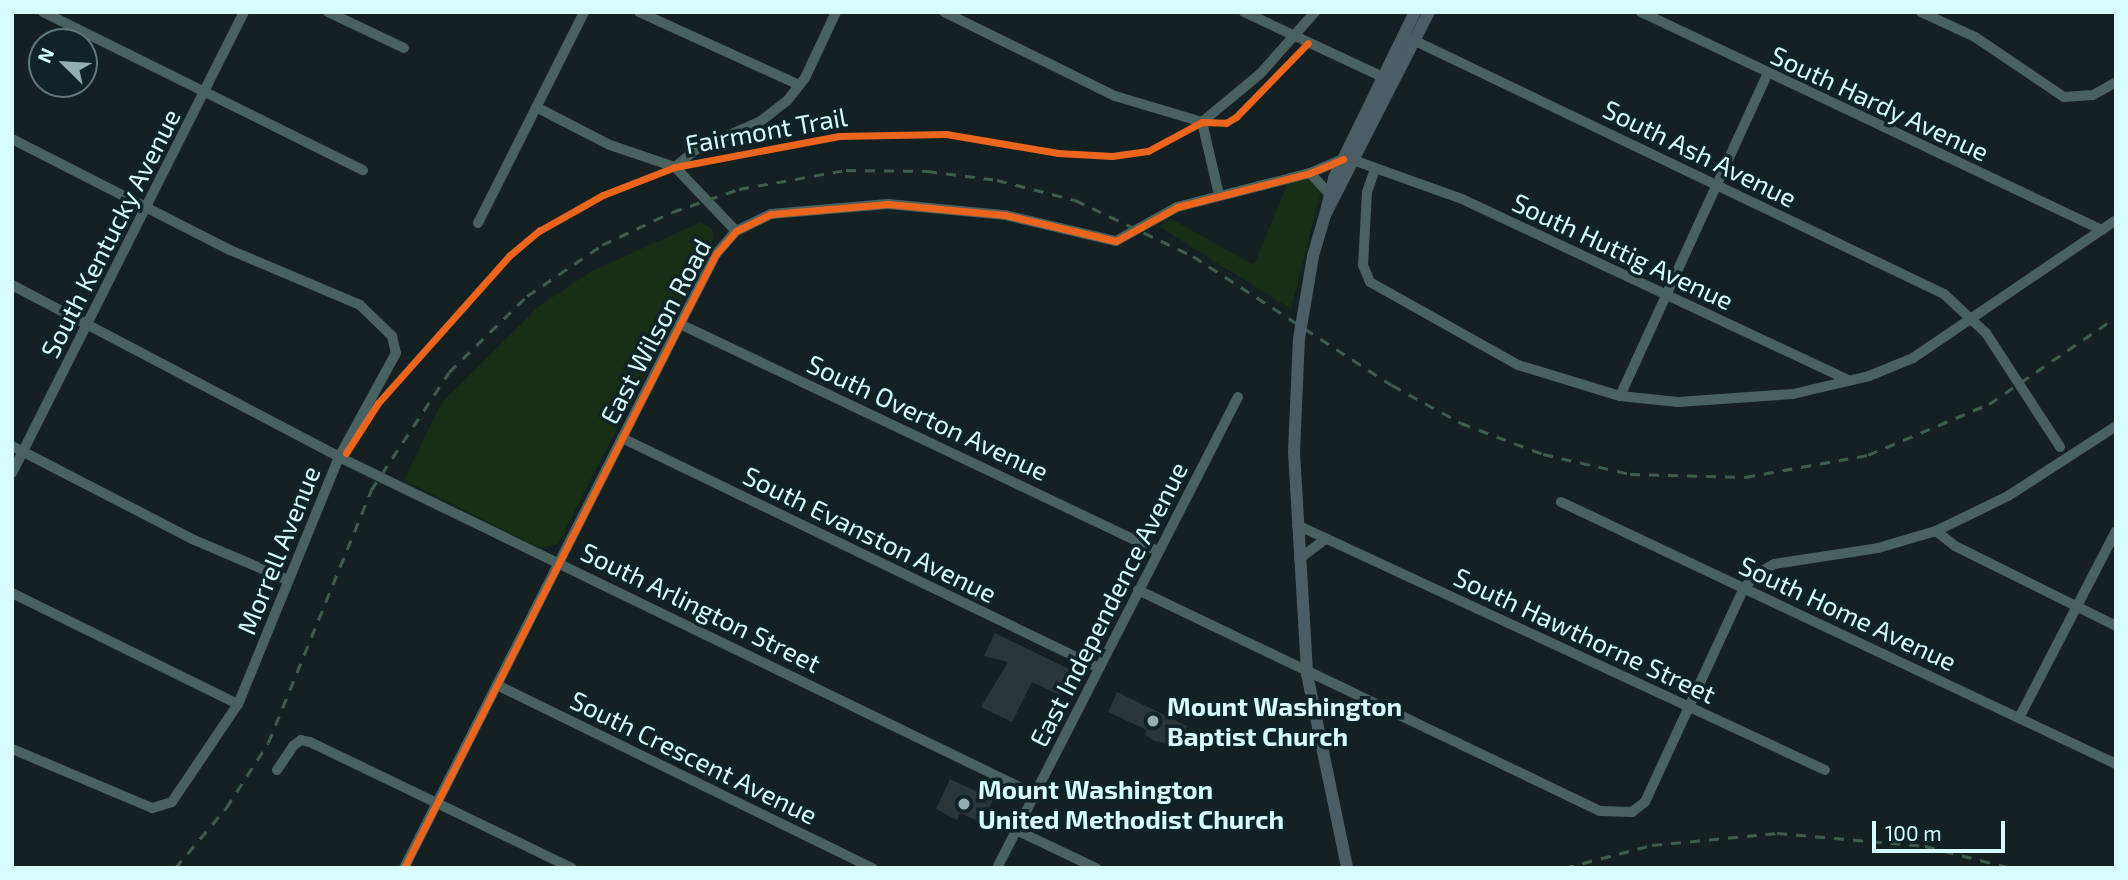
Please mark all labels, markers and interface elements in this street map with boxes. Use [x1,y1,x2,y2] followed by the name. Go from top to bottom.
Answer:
[28,28,98,98] north arrow
[1765,38,1995,168] street label: South Hardy Avenue
[32,44,58,66] text: N
[1598,92,1802,214] street label: South Ash Avenue
[682,100,850,160] street label: Fairmont Trail
[33,103,187,363] street label: South Kentucky Avenue
[1507,186,1739,316] street label: South Huttig Avenue
[593,233,717,429] street label: East Wilson Road
[802,347,1054,487] street label: South Overton Avenue
[1022,456,1194,752] street label: East Independence Avenue
[738,459,1002,609] street label: South Evanston Avenue
[230,461,326,639] street label: Morrell Avenue
[576,535,826,679] street label: South Arlington Street
[1734,549,1962,677] street label: South Home Avenue
[1449,561,1721,709] street label: South Hawthorne Street
[565,683,823,831] street label: South Crescent Avenue
[1167,690,1402,752] place label: Mount Washington Baptist Church
[1145,713,1161,729] marker: Mount Washington Baptist Church
[978,773,1284,834] place label: Mount Washington United Methodist Church
[956,796,972,812] marker: Mount Washington United Methodist Church
[1876,806,2009,850] scale bar
[1885,820,1942,845] text: 100 m

